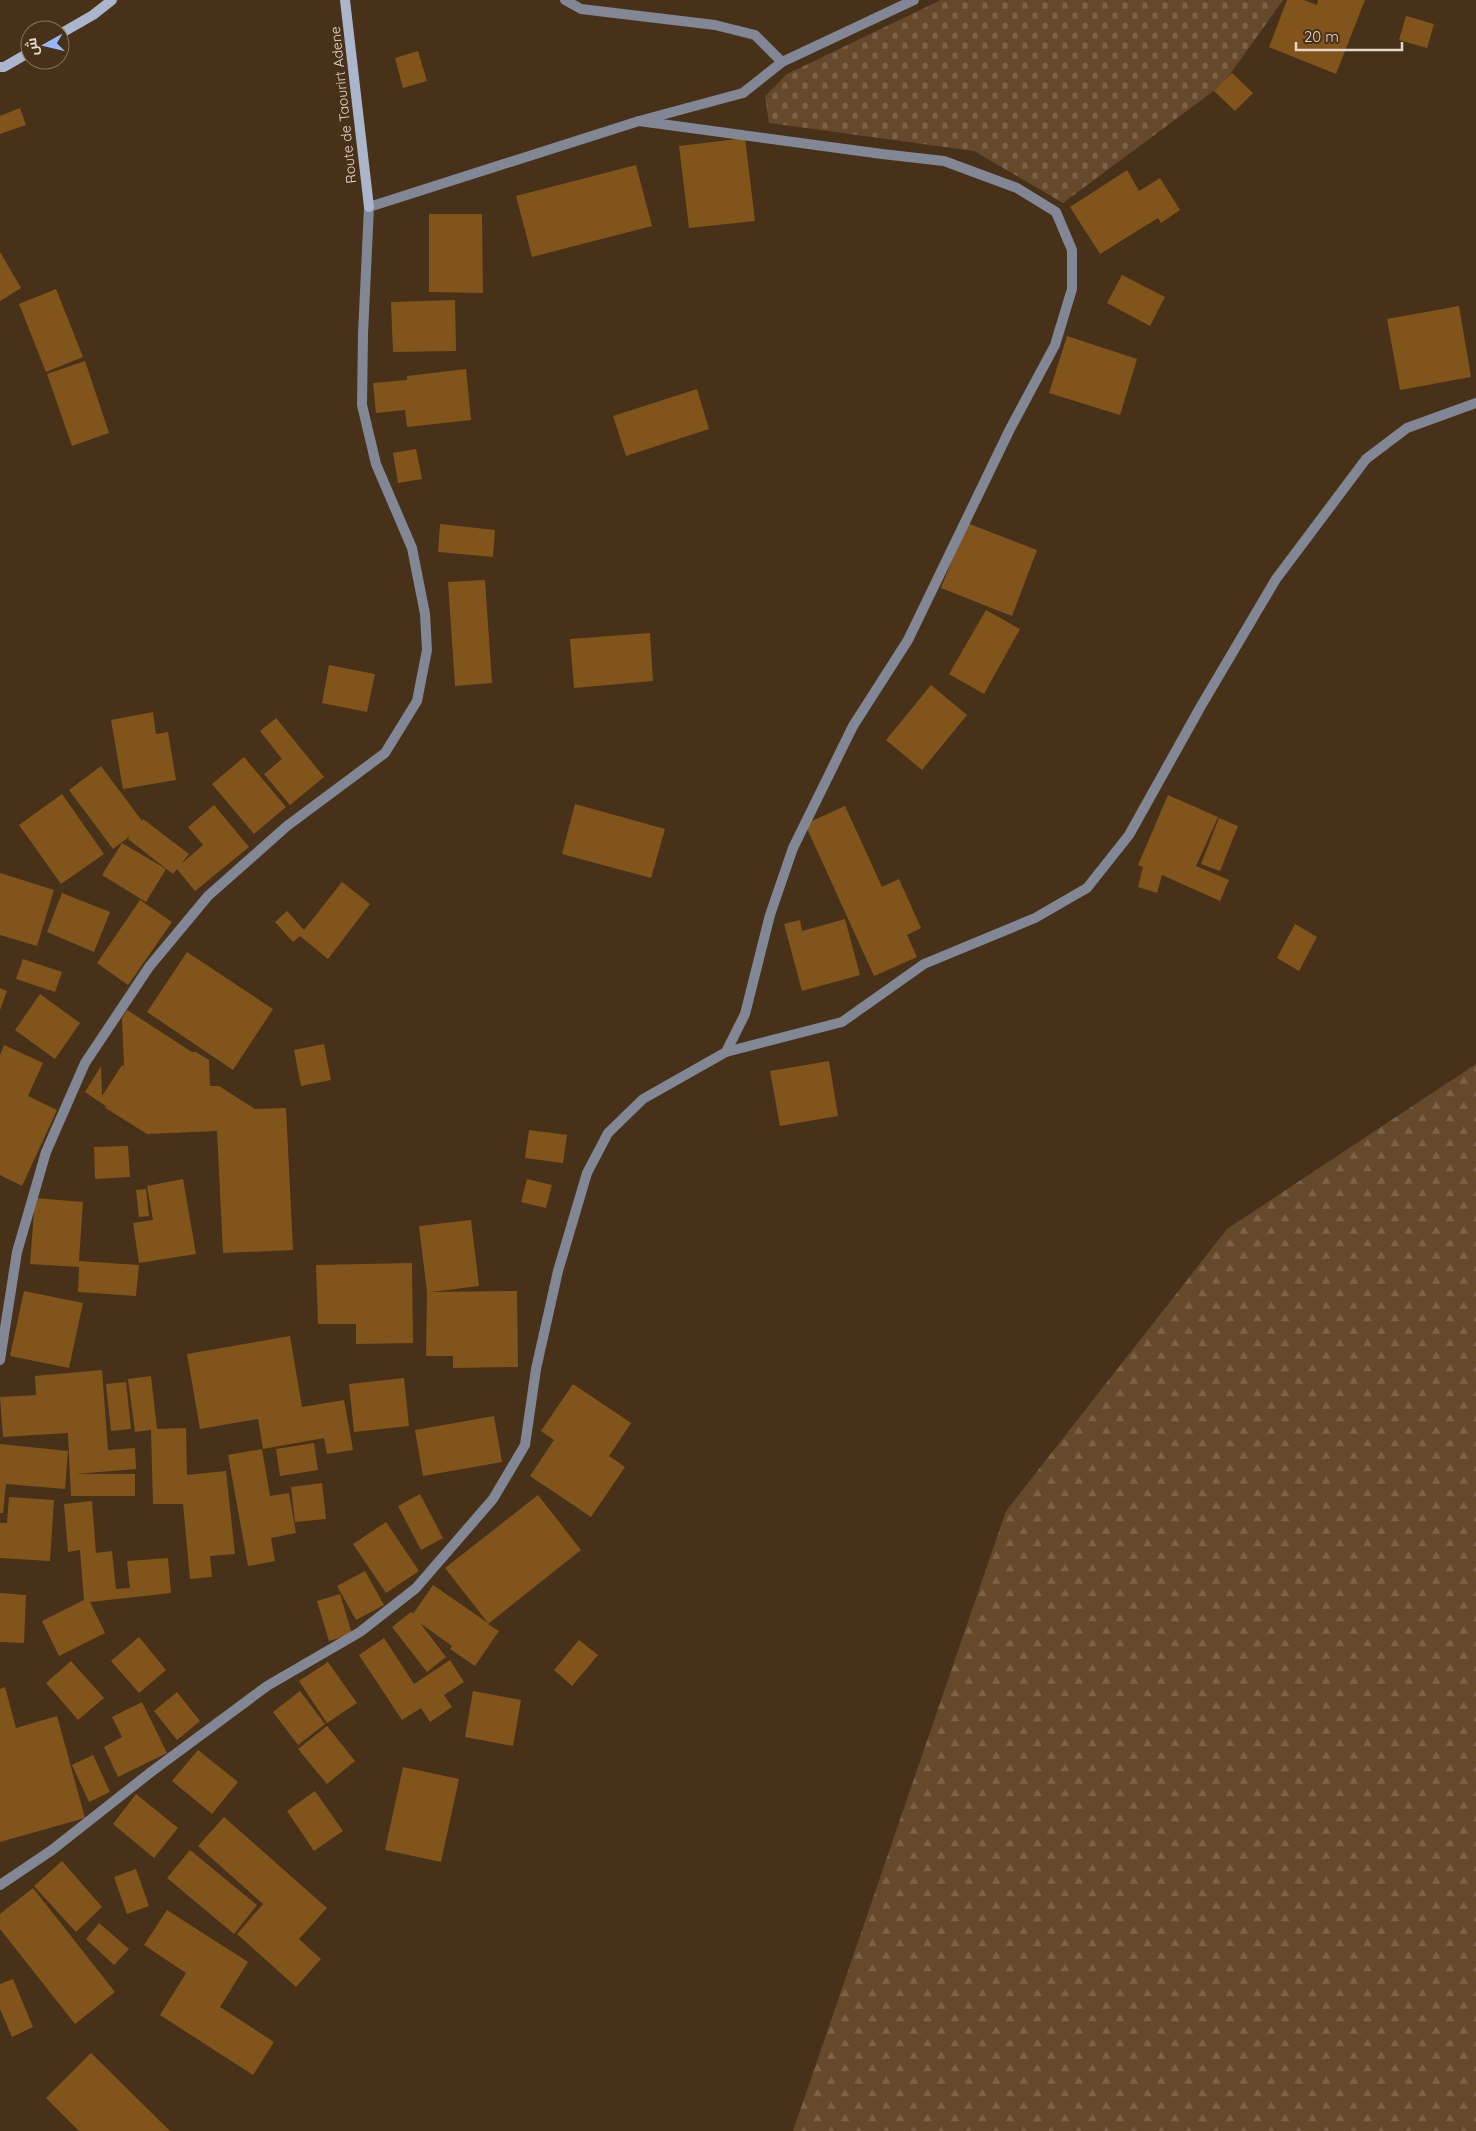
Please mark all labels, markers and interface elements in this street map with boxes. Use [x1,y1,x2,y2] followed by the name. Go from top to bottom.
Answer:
[20,20,70,70] north arrow
[1296,20,1402,52] scale bar
[326,25,360,185] street label: Route de Taourirt Adene
[1304,27,1339,46] text: 20 m
[22,37,42,57] text: ش

